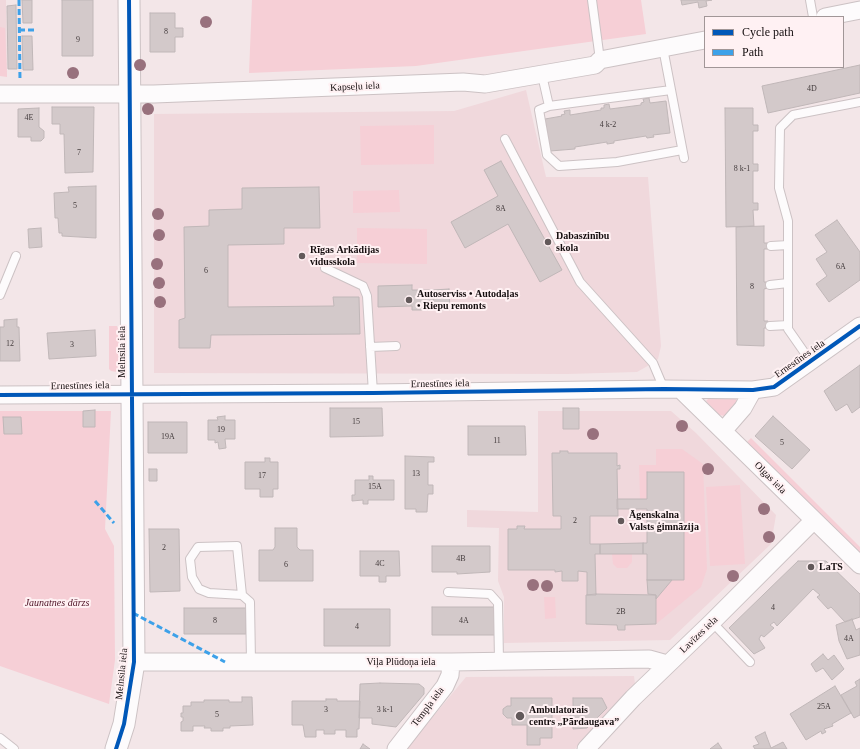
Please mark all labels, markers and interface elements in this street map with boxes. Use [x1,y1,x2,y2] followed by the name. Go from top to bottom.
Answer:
[704,16,844,68] legend
[742,25,794,39] text: Cycle path
[164,27,168,37] house number: 8
[76,35,80,45] house number: 9
[742,45,763,59] text: Path
[330,80,380,94] street label: Kapseļu iela
[807,84,817,94] house number: 4D
[25,113,33,123] house number: 4E
[600,120,616,130] house number: 4 k-2
[77,148,81,158] house number: 7
[734,164,750,174] house number: 8 k-1
[73,201,77,211] house number: 5
[496,204,506,214] house number: 8A
[556,230,609,254] place label: Dabaszinību skola
[543,237,553,247] marker: Dabaszinību skola
[310,244,379,268] place label: Rīgas Arkādijas vidusskola
[297,251,307,261] marker: Rīgas Arkādijas vidusskola
[836,262,846,272] house number: 6A
[204,266,208,276] house number: 6
[750,282,754,292] house number: 8
[417,288,518,312] place label: Autoserviss • Autodaļas • Riepu remonts
[404,295,414,305] marker: Autoserviss • Autodaļas • Riepu remonts
[116,326,128,378] street label: Melnsila iela
[773,337,827,381] street label: Ernestīnes iela
[6,339,14,349] house number: 12
[70,340,74,350] house number: 3
[411,377,469,391] street label: Ernestīnes iela
[51,379,109,393] street label: Ernestīnes iela
[352,417,360,427] house number: 15
[217,425,225,435] house number: 19
[161,432,175,442] house number: 19A
[493,436,501,446] house number: 11
[780,438,784,448] house number: 5
[752,460,788,496] street label: Olgas iela
[412,469,420,479] house number: 13
[258,471,266,481] house number: 17
[368,482,382,492] house number: 15A
[629,509,699,532] place label: Āgenskalna Valsts ģimnāzija
[573,516,577,526] house number: 2
[616,516,626,526] marker: Āgenskalna Valsts ģimnāzija
[162,543,166,553] house number: 2
[456,554,466,564] house number: 4B
[375,559,385,569] house number: 4C
[284,560,288,570] house number: 6
[819,561,843,573] place label: LaTS
[806,562,816,572] marker: LaTS
[25,597,89,609] park label: Jaunatnes dārzs
[771,603,775,613] house number: 4
[616,607,626,617] house number: 2B
[678,614,720,656] street label: Lavīzes iela
[213,616,217,626] house number: 8
[459,616,469,626] house number: 4A
[355,622,359,632] house number: 4
[844,634,854,644] house number: 4A
[113,648,131,700] street label: Melnsila iela
[367,656,435,668] street label: Viļa Plūdoņa iela
[409,685,447,729] street label: Tempļa iela
[817,702,831,712] house number: 25A
[529,704,619,728] place label: Ambulatorais centrs „Pārdaugava”
[324,705,328,715] house number: 3
[377,705,393,715] house number: 3 k-1
[215,710,219,720] house number: 5
[514,710,526,722] marker: Ambulatorais centrs „Pārdaugava”

